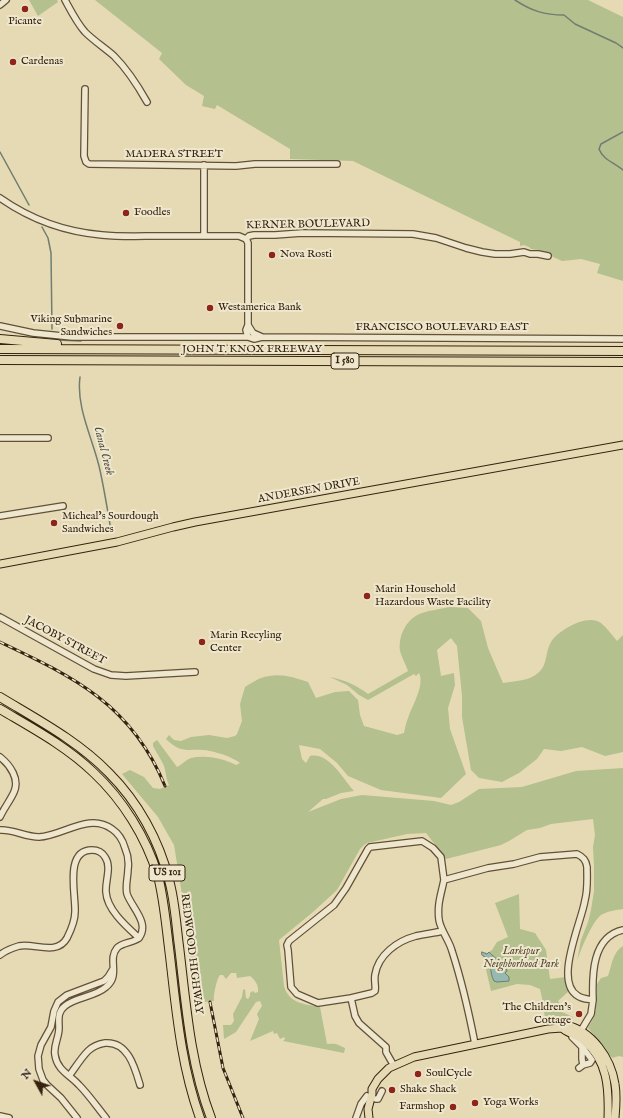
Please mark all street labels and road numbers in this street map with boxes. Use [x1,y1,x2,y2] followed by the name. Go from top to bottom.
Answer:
[125,148,223,162] street label: MADERA STREET
[246,217,370,233] street label: KERNER BOULEVARD
[355,321,529,335] street label: FRANCISCO BOULEVARD EAST
[182,343,322,357] street label: JOHN T. KNOX FREEWAY
[331,353,359,369] road number: I 580
[257,476,361,506] street label: ANDERSEN DRIVE
[22,614,108,668] street label: JACOBY STREET
[149,865,185,881] road number: US 101
[177,893,205,1015] street label: REDWOOD HIGHWAY

